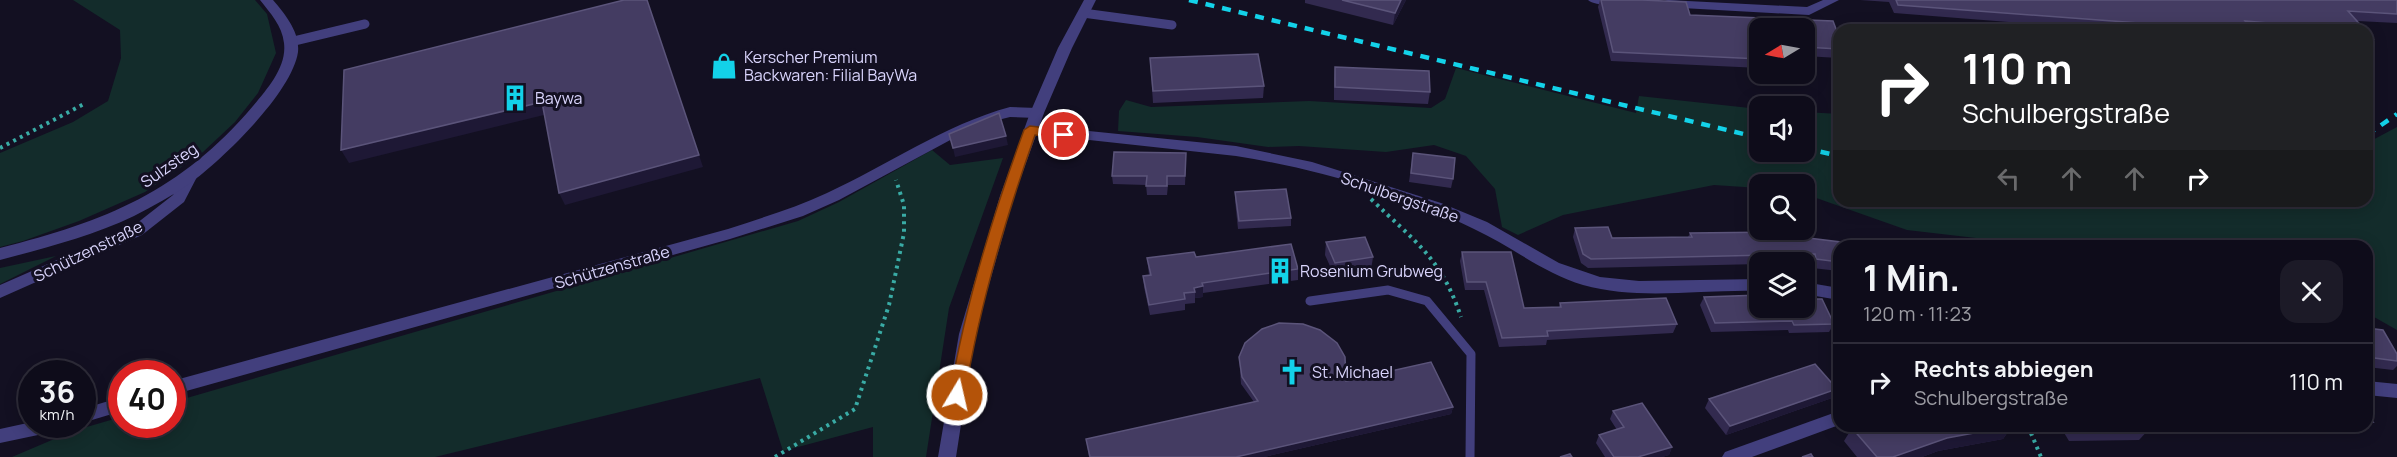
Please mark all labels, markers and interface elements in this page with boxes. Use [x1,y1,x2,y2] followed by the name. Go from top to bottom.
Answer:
[1749,18,1815,84] north arrow
[1749,18,1815,318] map controls
[1962,39,2073,97] text: 110 m
[744,46,917,86] place label: Kerscher Premium Backwaren: Filial BayWa
[1863,48,1941,126] icon: right
[709,51,739,81] shop icon: Kerscher Premium Backwaren: Filial BayWa
[500,83,530,113] building icon: Baywa
[535,87,582,109] place label: Baywa
[1962,94,2170,131] text: Schulbergstraße
[1749,96,1815,162] button: sound
[1038,109,1089,160] pin
[1047,118,1080,151] icon: arrive
[136,137,202,193] street label: Sulzsteg
[1992,162,2025,195] icon: left
[2055,162,2088,195] icon: ahead
[2118,162,2151,195] icon: ahead
[2181,162,2214,195] icon: right
[1338,167,1462,227] street label: Schulbergstraße
[1749,174,1815,240] button: search
[30,215,146,287] street label: Schützenstraße
[552,240,672,294] street label: Schützenstraße
[1749,252,1815,318] button: layers
[1863,253,1960,302] text: 1 Min.
[1265,256,1295,286] building icon: Rosenium Grubweg
[1300,260,1443,282] place label: Rosenium Grubweg
[2280,260,2343,323] button: close
[1863,300,1972,327] text: 120 m · 11:23
[1914,354,2093,384] text: Rechts abbiegen
[1277,357,1307,387] church icon: St. Michael
[108,360,186,438] speed limit sign: 40
[1312,361,1393,383] place label: St. Michael
[925,363,989,427] position arrow
[1863,366,1896,399] icon: right
[2289,367,2343,397] text: 110 m
[39,371,75,412] text: 36
[1914,384,2068,411] text: Schulbergstraße
[40,404,74,425] text: km/h

